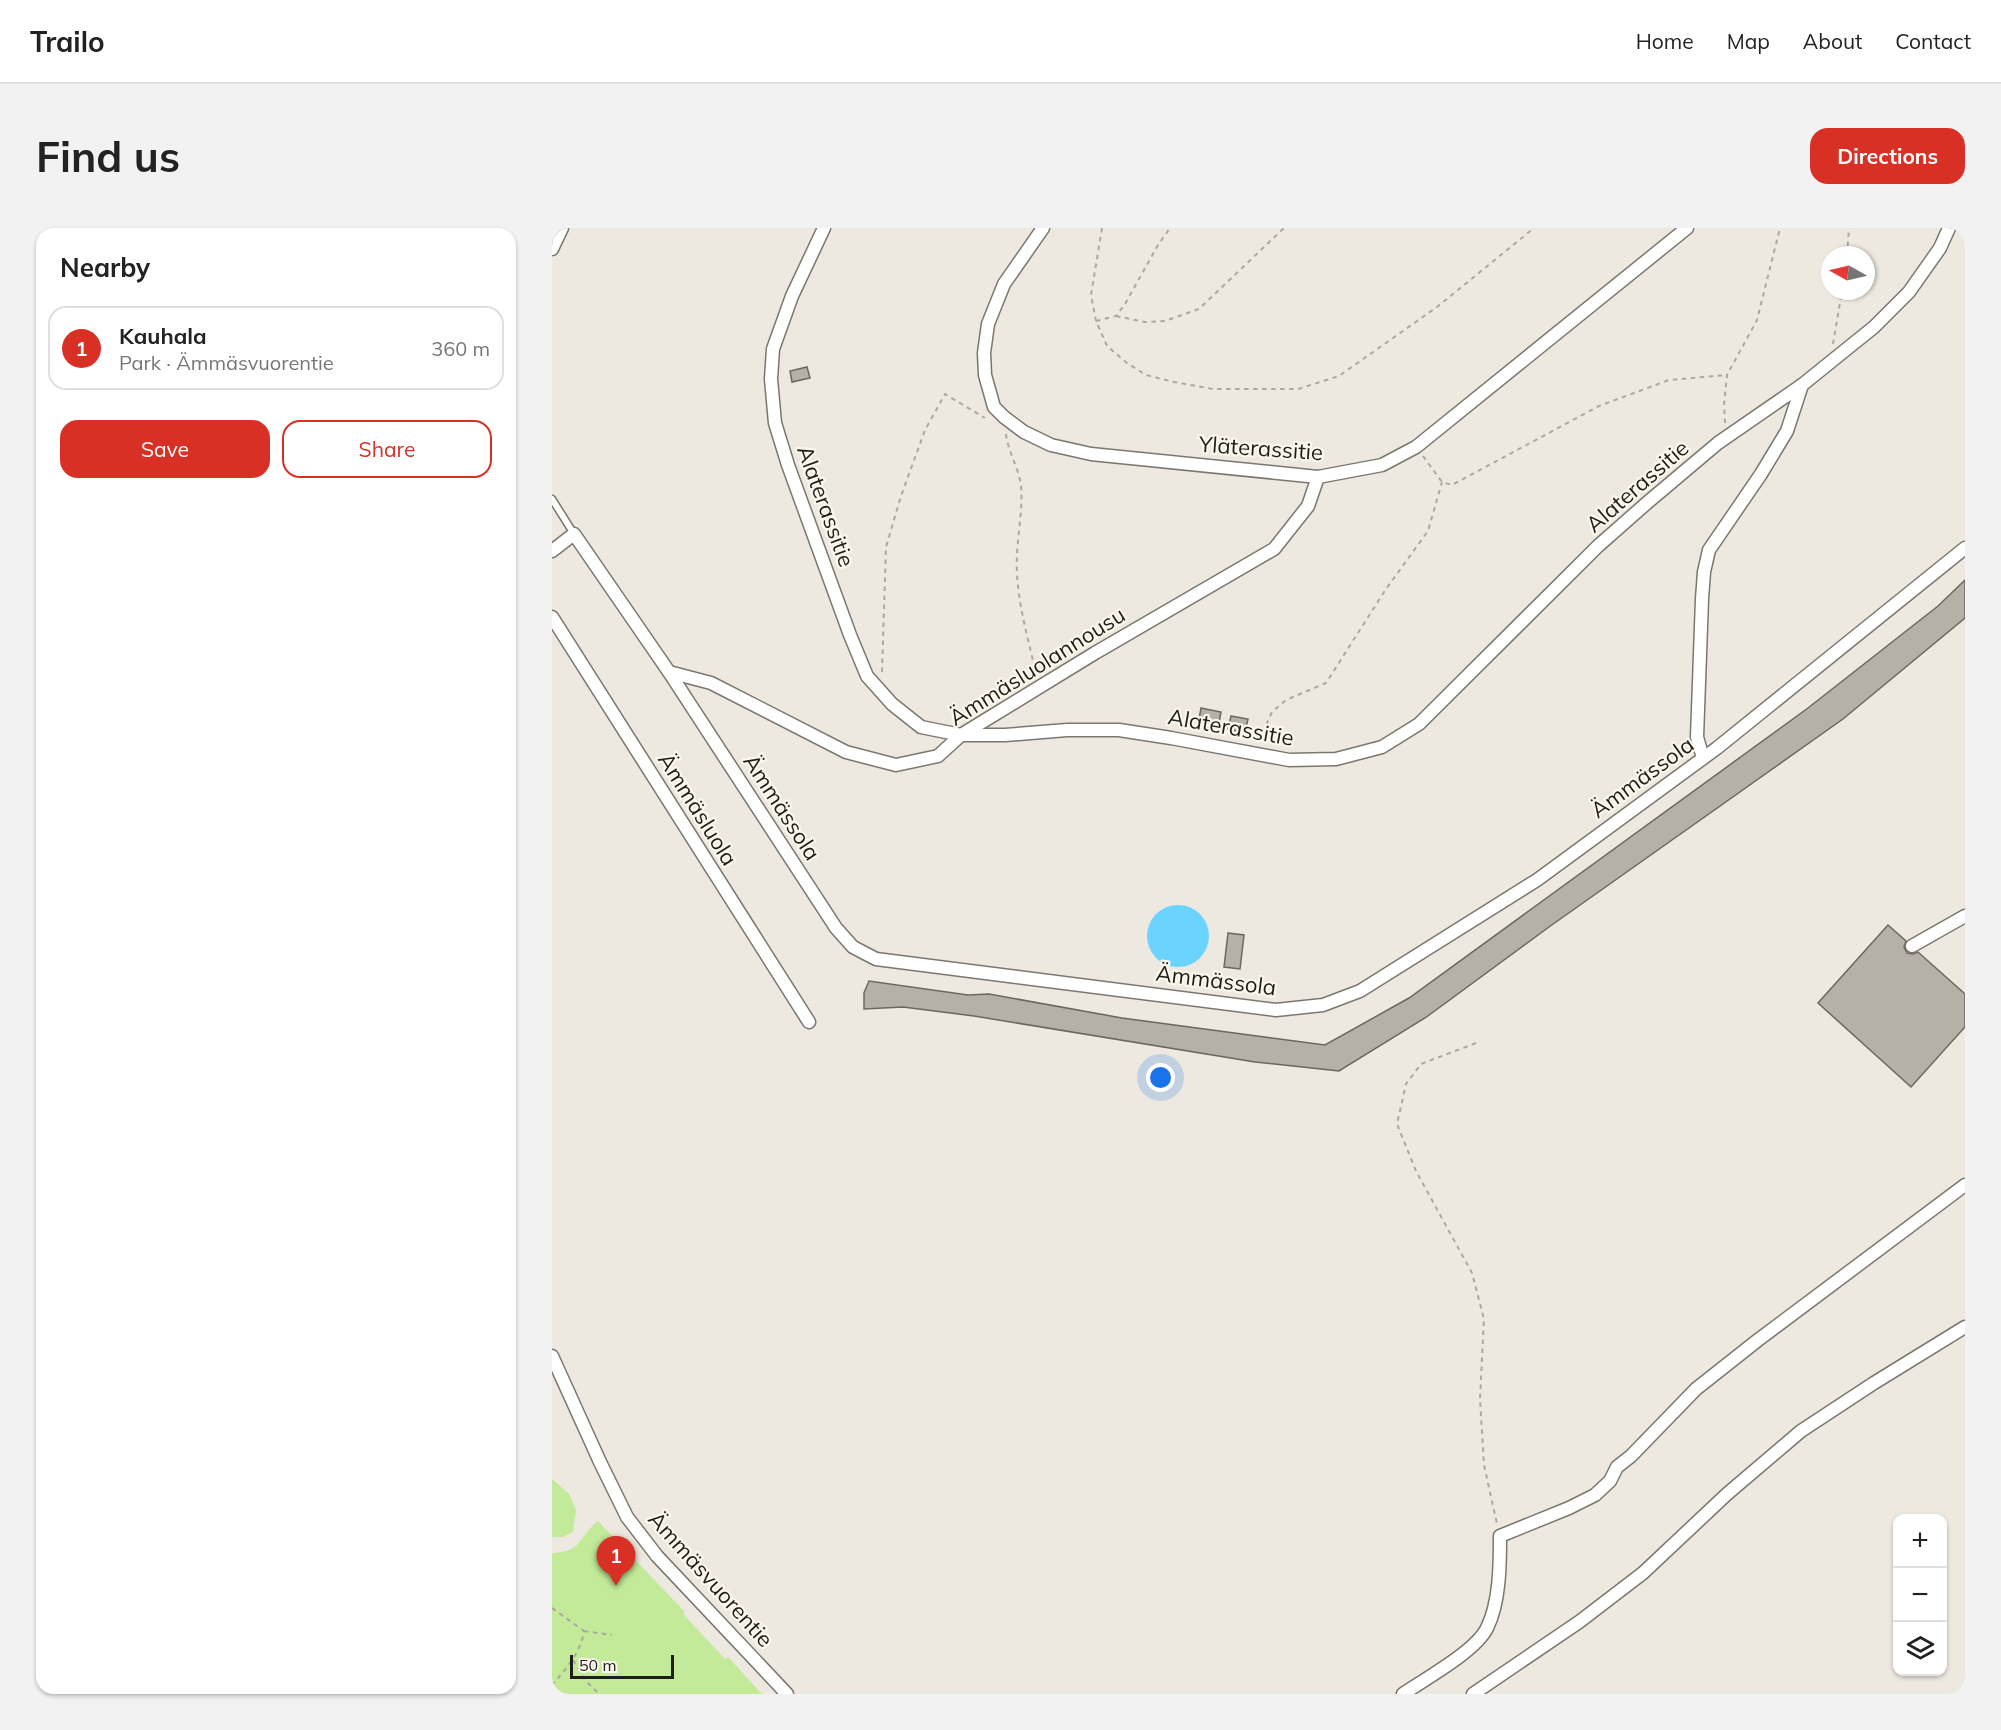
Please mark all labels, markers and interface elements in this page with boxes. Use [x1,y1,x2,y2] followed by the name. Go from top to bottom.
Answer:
[30,24,105,59] text: Trailo
[1636,28,1694,54] text: Home
[1727,28,1770,54] text: Map
[1803,28,1862,54] text: About
[1895,28,1971,54] text: Contact
[1810,128,1965,184] button: Directions
[36,130,180,183] text: Find us
[1821,246,1875,300] north arrow
[60,251,150,284] text: Nearby
[119,322,207,350] text: Kauhala
[76,336,88,361] text: 1
[431,336,490,361] text: 360 m
[119,350,334,375] text: Park · Ämmäsvuorentie
[60,420,270,478] button: Save
[282,420,492,478] button: Share
[1197,430,1324,466] street label: Yläterassitie
[1580,434,1694,538] street label: Alaterassitie
[791,441,861,571] street label: Alaterassitie
[944,600,1130,732] street label: Ämmäsluolannousu
[1166,702,1296,752] street label: Alaterassitie
[1585,730,1699,824] street label: Ämmässola
[652,747,744,871] street label: Ämmäsluola
[737,749,827,865] street label: Ämmässola
[1154,959,1278,1001] street label: Ämmässola
[1146,1063,1175,1092] your location
[643,1505,779,1653] street label: Ämmäsvuorentie
[1893,1514,1947,1676] map controls
[1893,1514,1947,1568] button: +
[596,1536,636,1586] pin: 1
[1893,1568,1947,1622] button: −
[1893,1622,1947,1676] button: layers
[570,1652,674,1680] scale bar
[579,1655,616,1675] text: 50 m

